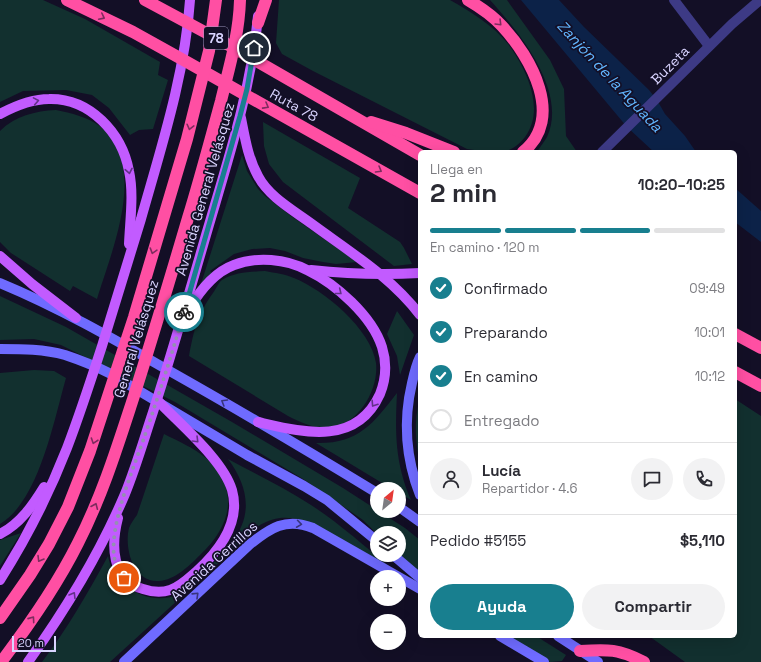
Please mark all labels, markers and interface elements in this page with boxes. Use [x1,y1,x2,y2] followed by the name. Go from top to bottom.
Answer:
[98,12,106,20] one-way arrow
[553,16,667,136] water label: Zanjón de la Aguada
[494,18,502,26] one-way arrow
[204,27,228,49] road number: 78
[237,31,271,65] pin
[243,37,265,59] icon: home
[647,42,693,88] street label: Buzeta
[267,85,321,126] street label: Ruta 78
[33,97,40,105] one-way arrow
[172,100,238,278] street label: Avenida General Velásquez
[262,101,269,108] one-way arrow
[186,123,195,130] one-way arrow
[430,161,483,178] text: Llega en
[375,165,382,172] one-way arrow
[124,168,132,174] one-way arrow
[638,175,725,194] text: 10:20–10:25
[430,176,497,210] text: 2 min
[430,239,540,256] text: En camino · 120 m
[149,248,158,255] one-way arrow
[430,277,452,299] icon: check
[109,278,163,400] street label: General Velásquez
[464,279,548,298] text: Confirmado
[689,280,725,297] text: 09:49
[335,287,342,294] one-way arrow
[164,292,204,332] courier
[173,301,195,323] icon: bike
[430,321,452,343] icon: check
[464,323,548,342] text: Preparando
[694,324,725,341] text: 10:01
[430,365,452,387] icon: check
[464,367,538,386] text: En camino
[695,368,725,385] text: 10:12
[221,399,228,407] one-way arrow
[372,399,379,406] one-way arrow
[464,411,540,430] text: Entregado
[191,435,199,443] one-way arrow
[90,437,99,444] one-way arrow
[430,458,472,500] button: person
[631,458,673,500] button: chat
[683,458,725,500] button: phone
[482,461,521,480] text: Lucía
[482,480,578,497] text: Repartidor · 4.6
[370,482,406,518] north arrow
[370,482,406,650] map controls
[91,503,99,510] one-way arrow
[167,517,261,605] street label: Avenida Cerrillos
[296,519,302,528] one-way arrow
[370,526,406,562] button: layers
[430,531,526,550] text: Pedido #5155
[680,531,725,550] text: $5,110
[37,555,44,562] one-way arrow
[107,561,141,595] pin
[113,567,135,589] icon: bag
[370,570,406,606] button: +
[430,584,574,630] button: Ayuda
[582,584,725,630] button: Compartir
[68,592,76,599] one-way arrow
[191,592,199,600] one-way arrow
[370,614,406,650] button: −
[27,617,34,624] one-way arrow
[12,634,56,653] scale bar
[18,636,44,650] text: 20 m

